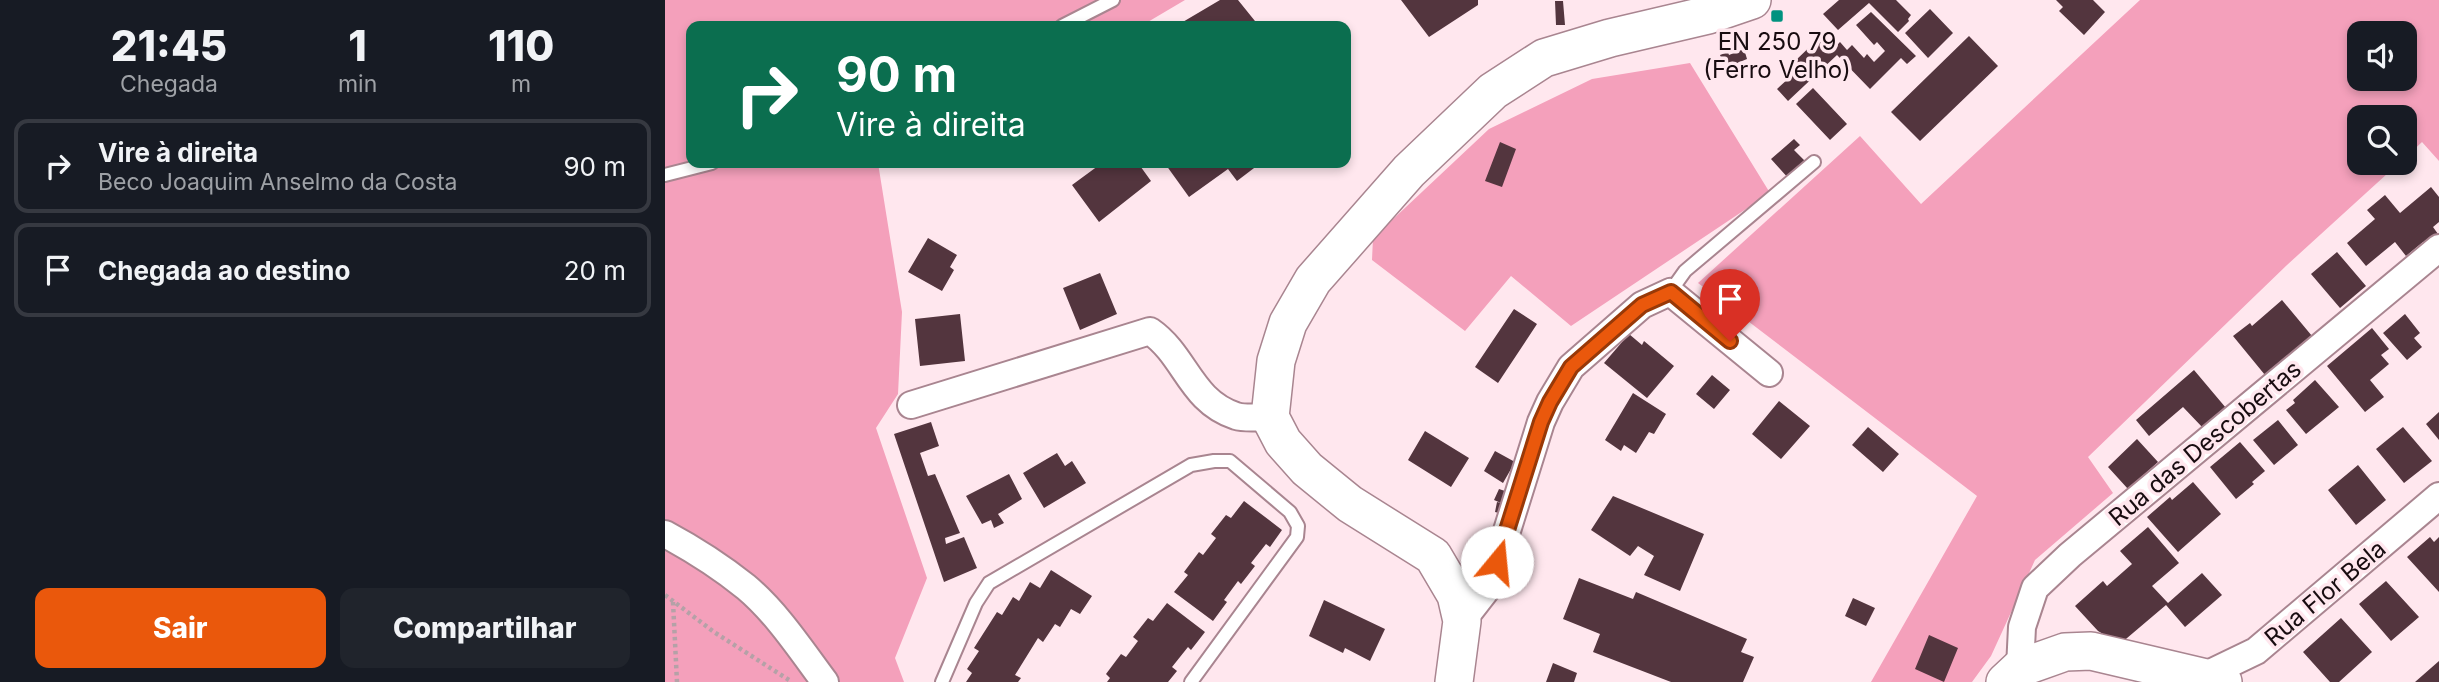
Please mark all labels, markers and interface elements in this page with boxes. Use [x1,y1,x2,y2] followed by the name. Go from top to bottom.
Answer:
[1769,8,1785,24] marker: EN 250 79 (Ferro Velho)
[111,20,227,71] text: 21:45
[348,20,367,71] text: 1
[488,20,554,71] text: 110
[2347,21,2417,175] map controls
[2347,21,2417,91] button: sound
[1703,27,1851,84] place label: EN 250 79 (Ferro Velho)
[836,45,957,104] text: 90 m
[721,49,812,140] icon: right
[120,70,218,98] text: Chegada
[338,70,377,98] text: min
[511,70,531,98] text: m
[836,105,1026,144] text: Vire à direita
[2347,105,2417,175] button: search
[98,137,258,168] text: Vire à direita
[39,147,77,185] icon: right
[563,151,626,182] text: 90 m
[98,168,458,196] text: Beco Joaquim Anselmo da Costa
[39,251,77,289] icon: arrive
[98,255,350,286] text: Chegada ao destino
[564,255,626,286] text: 20 m
[1700,269,1760,341] pin
[1711,280,1749,318] icon: arrive
[2103,354,2307,532] street label: Rua das Descobertas
[1460,525,1534,599] position arrow
[2259,534,2391,652] street label: Rua Flor Bela
[35,588,326,668] button: Sair
[340,588,630,668] button: Compartilhar

